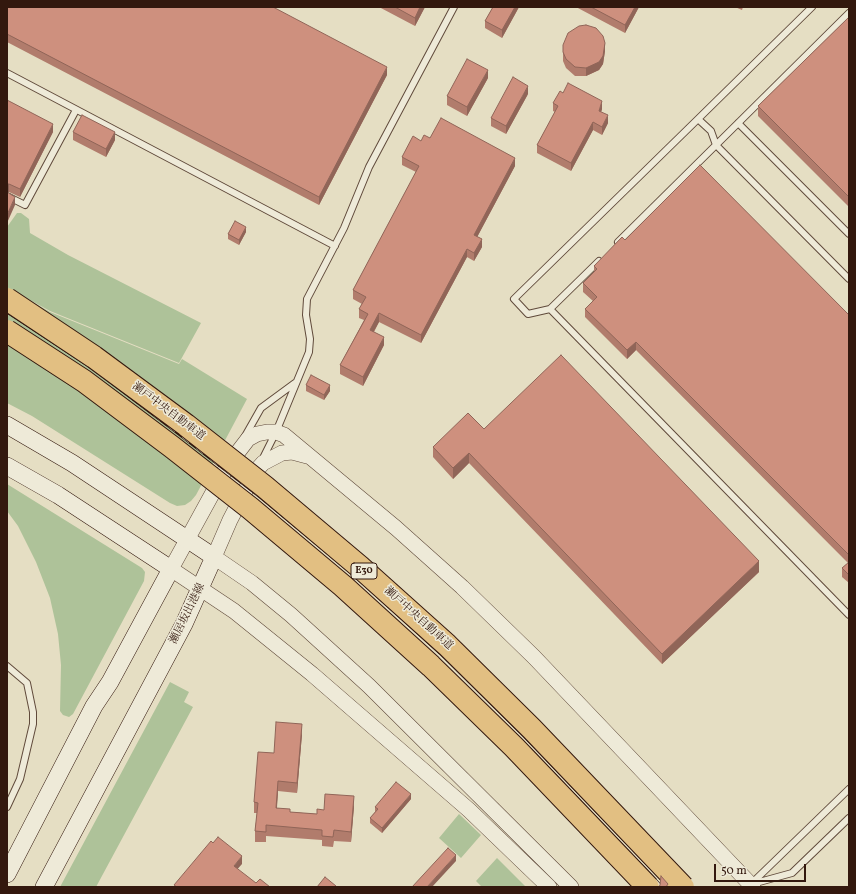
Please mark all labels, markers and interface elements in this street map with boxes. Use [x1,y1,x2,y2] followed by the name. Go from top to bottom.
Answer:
[129,380,207,444] street label: 瀬戸中央自動車道
[351,563,377,579] road number: E30
[168,581,208,647] street label: 瀬居坂出港線
[381,585,455,653] street label: 瀬戸中央自動車道
[716,856,808,882] scale bar
[721,863,747,879] text: 50 m

